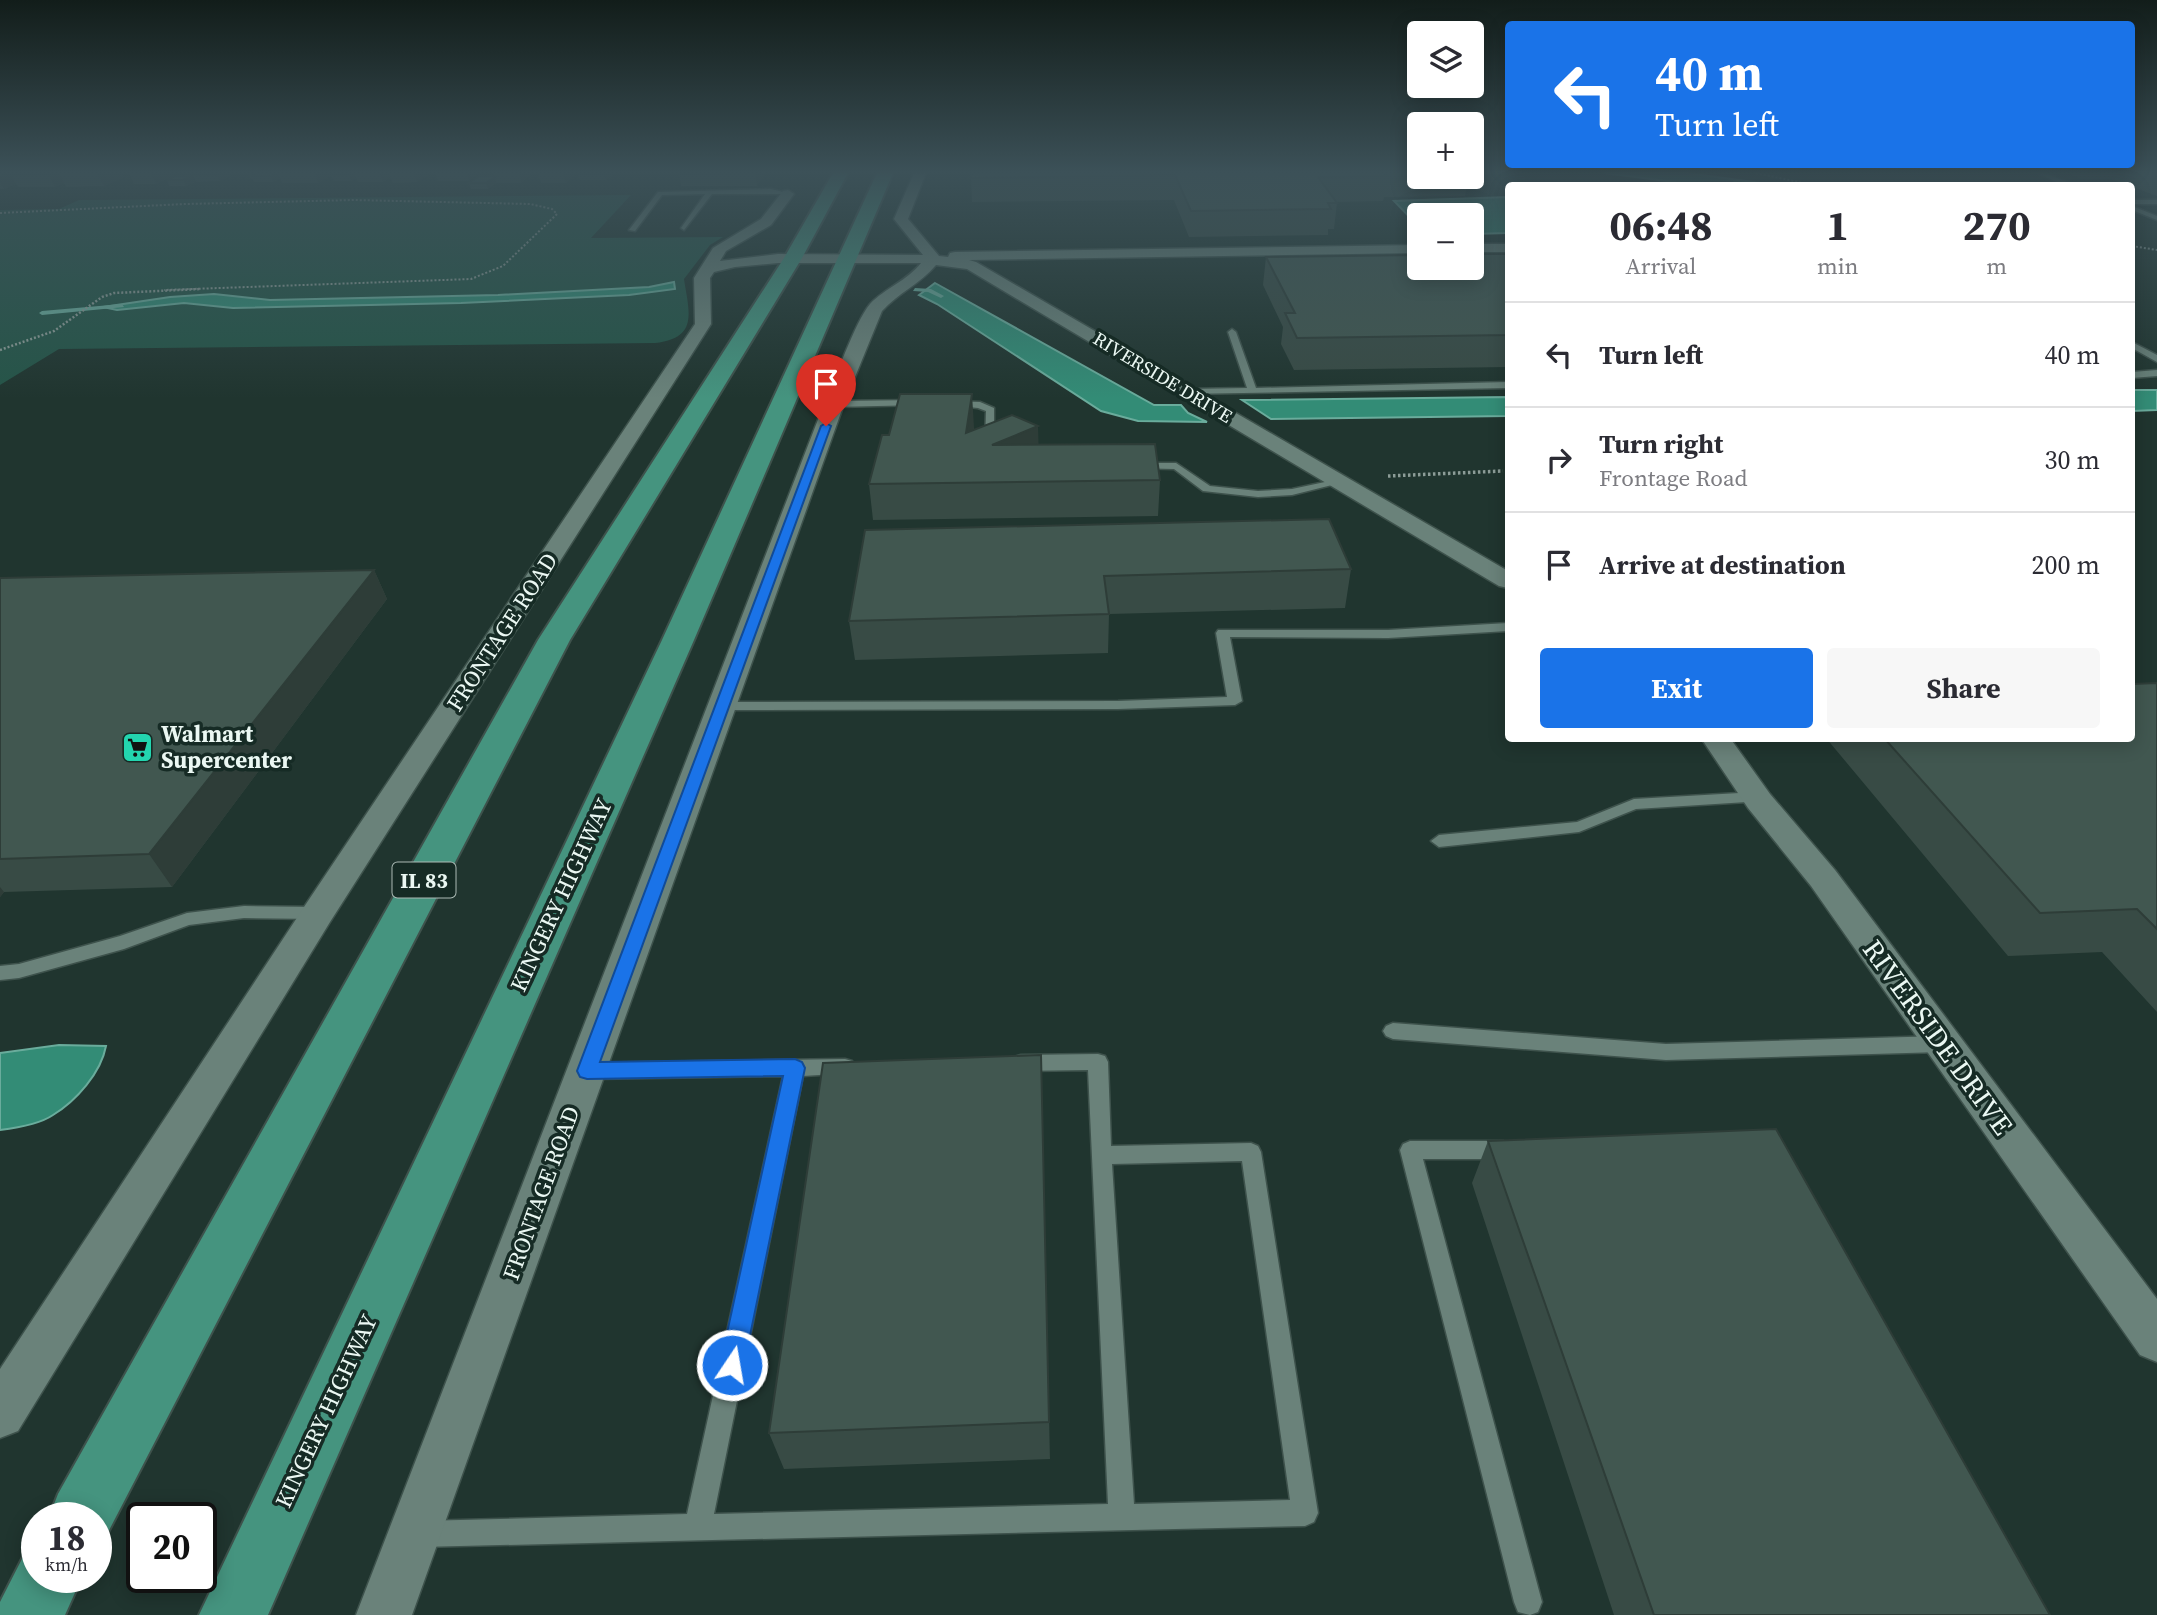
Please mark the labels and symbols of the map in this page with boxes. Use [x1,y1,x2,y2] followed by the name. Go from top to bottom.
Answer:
[1089,325,1237,429] street label: RIVERSIDE DRIVE
[796,354,856,426] pin
[439,547,565,717] street label: FRONTAGE ROAD
[161,718,292,776] place label: Walmart Supercenter
[121,730,155,764] supermarket icon: Walmart Supercenter
[502,793,620,997] street label: KINGERY HIGHWAY
[392,862,456,898] road number: IL 83
[1854,932,2022,1142] street label: RIVERSIDE DRIVE
[495,1102,587,1284] street label: FRONTAGE ROAD
[267,1309,385,1513] street label: KINGERY HIGHWAY
[695,1328,769,1402] position arrow
[126,1502,217,1593] speed limit sign: 20

